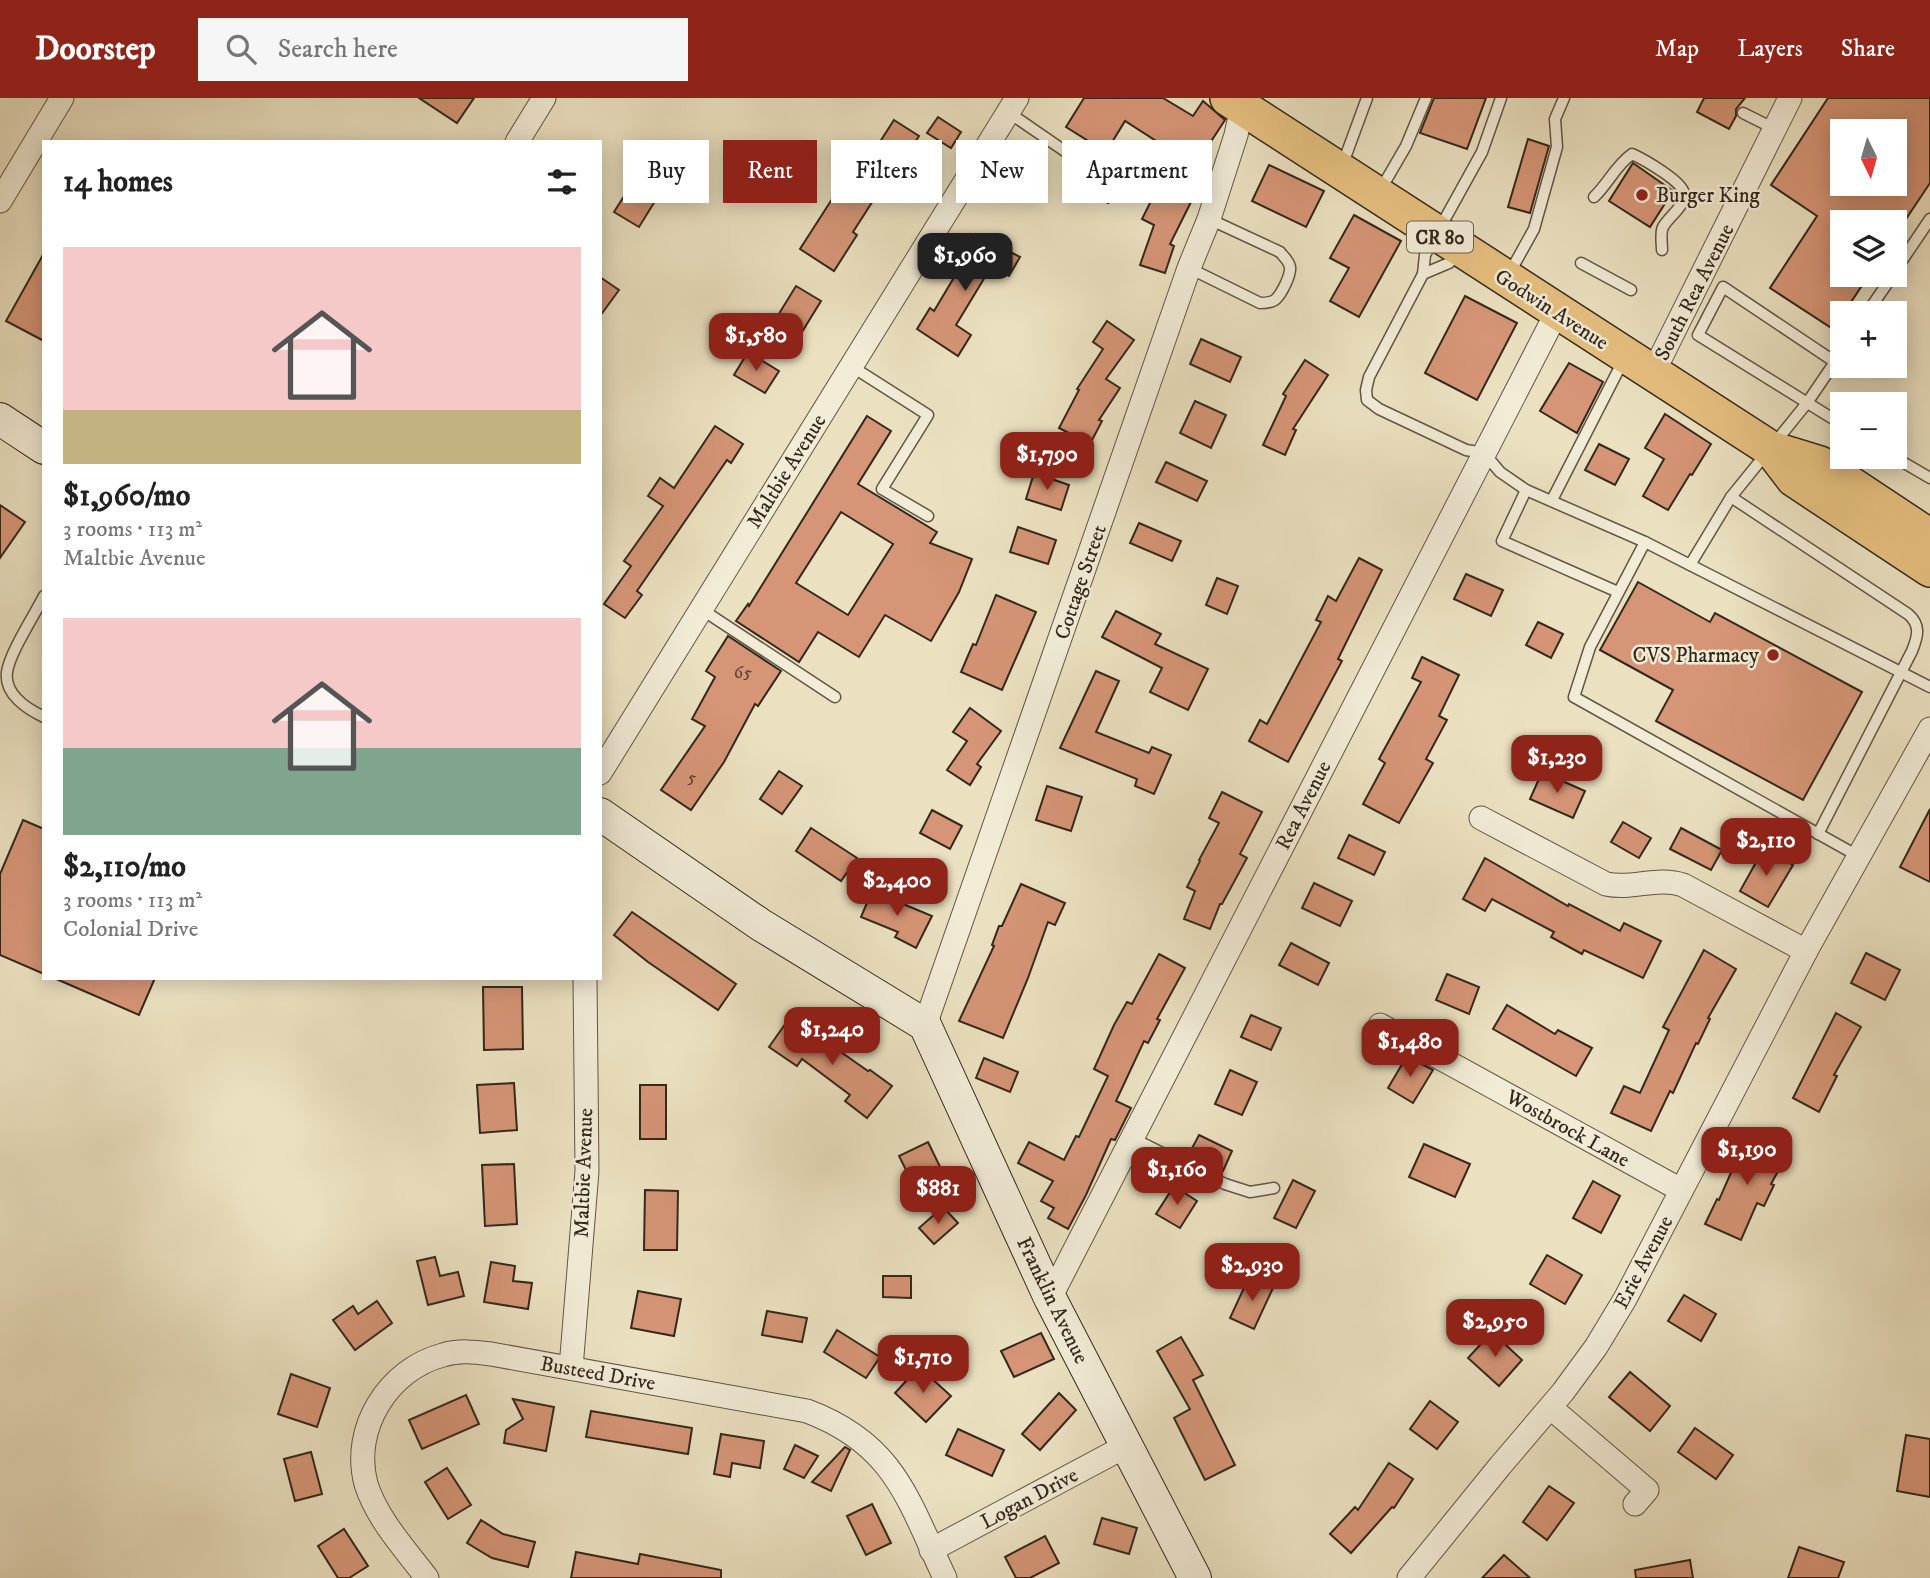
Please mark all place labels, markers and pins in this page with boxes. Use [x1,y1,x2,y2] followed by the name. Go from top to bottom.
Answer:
[1656,183,1761,209] place label: Burger King
[1634,187,1650,203] marker: Burger King
[908,234,1022,293] pin: $1,960
[699,314,813,373] pin: $1,580
[990,432,1104,492] pin: $1,790
[1633,643,1760,669] place label: CVS Pharmacy
[1765,647,1781,663] marker: CVS Pharmacy
[1500,736,1614,795] pin: $1,230
[1709,818,1823,878] pin: $2,110
[840,858,954,918] pin: $2,400
[775,1007,889,1067] pin: $1,240
[1353,1020,1467,1079] pin: $1,480
[1690,1128,1804,1187] pin: $1,190
[1120,1148,1234,1207] pin: $1,160
[897,1166,979,1226] pin: $881
[1195,1244,1309,1303] pin: $2,930
[1438,1300,1552,1359] pin: $2,950
[866,1336,980,1395] pin: $1,710

